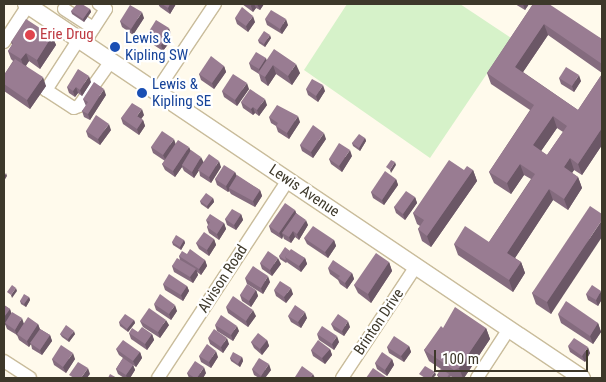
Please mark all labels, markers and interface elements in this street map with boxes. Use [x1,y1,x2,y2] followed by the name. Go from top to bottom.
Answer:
[40,26,94,44] place label: Erie Drug
[24,29,36,41] marker: Erie Drug
[125,29,188,64] place label: Lewis & Kipling SW
[109,41,121,53] marker: Lewis & Kipling SW
[152,75,211,110] place label: Lewis & Kipling SE
[136,87,148,99] marker: Lewis & Kipling SE
[265,161,343,221] street label: Lewis Avenue
[194,242,252,316] street label: Alvison Road
[350,285,408,359] street label: Brinton Drive
[436,340,590,372] scale bar
[442,350,479,368] text: 100 m

